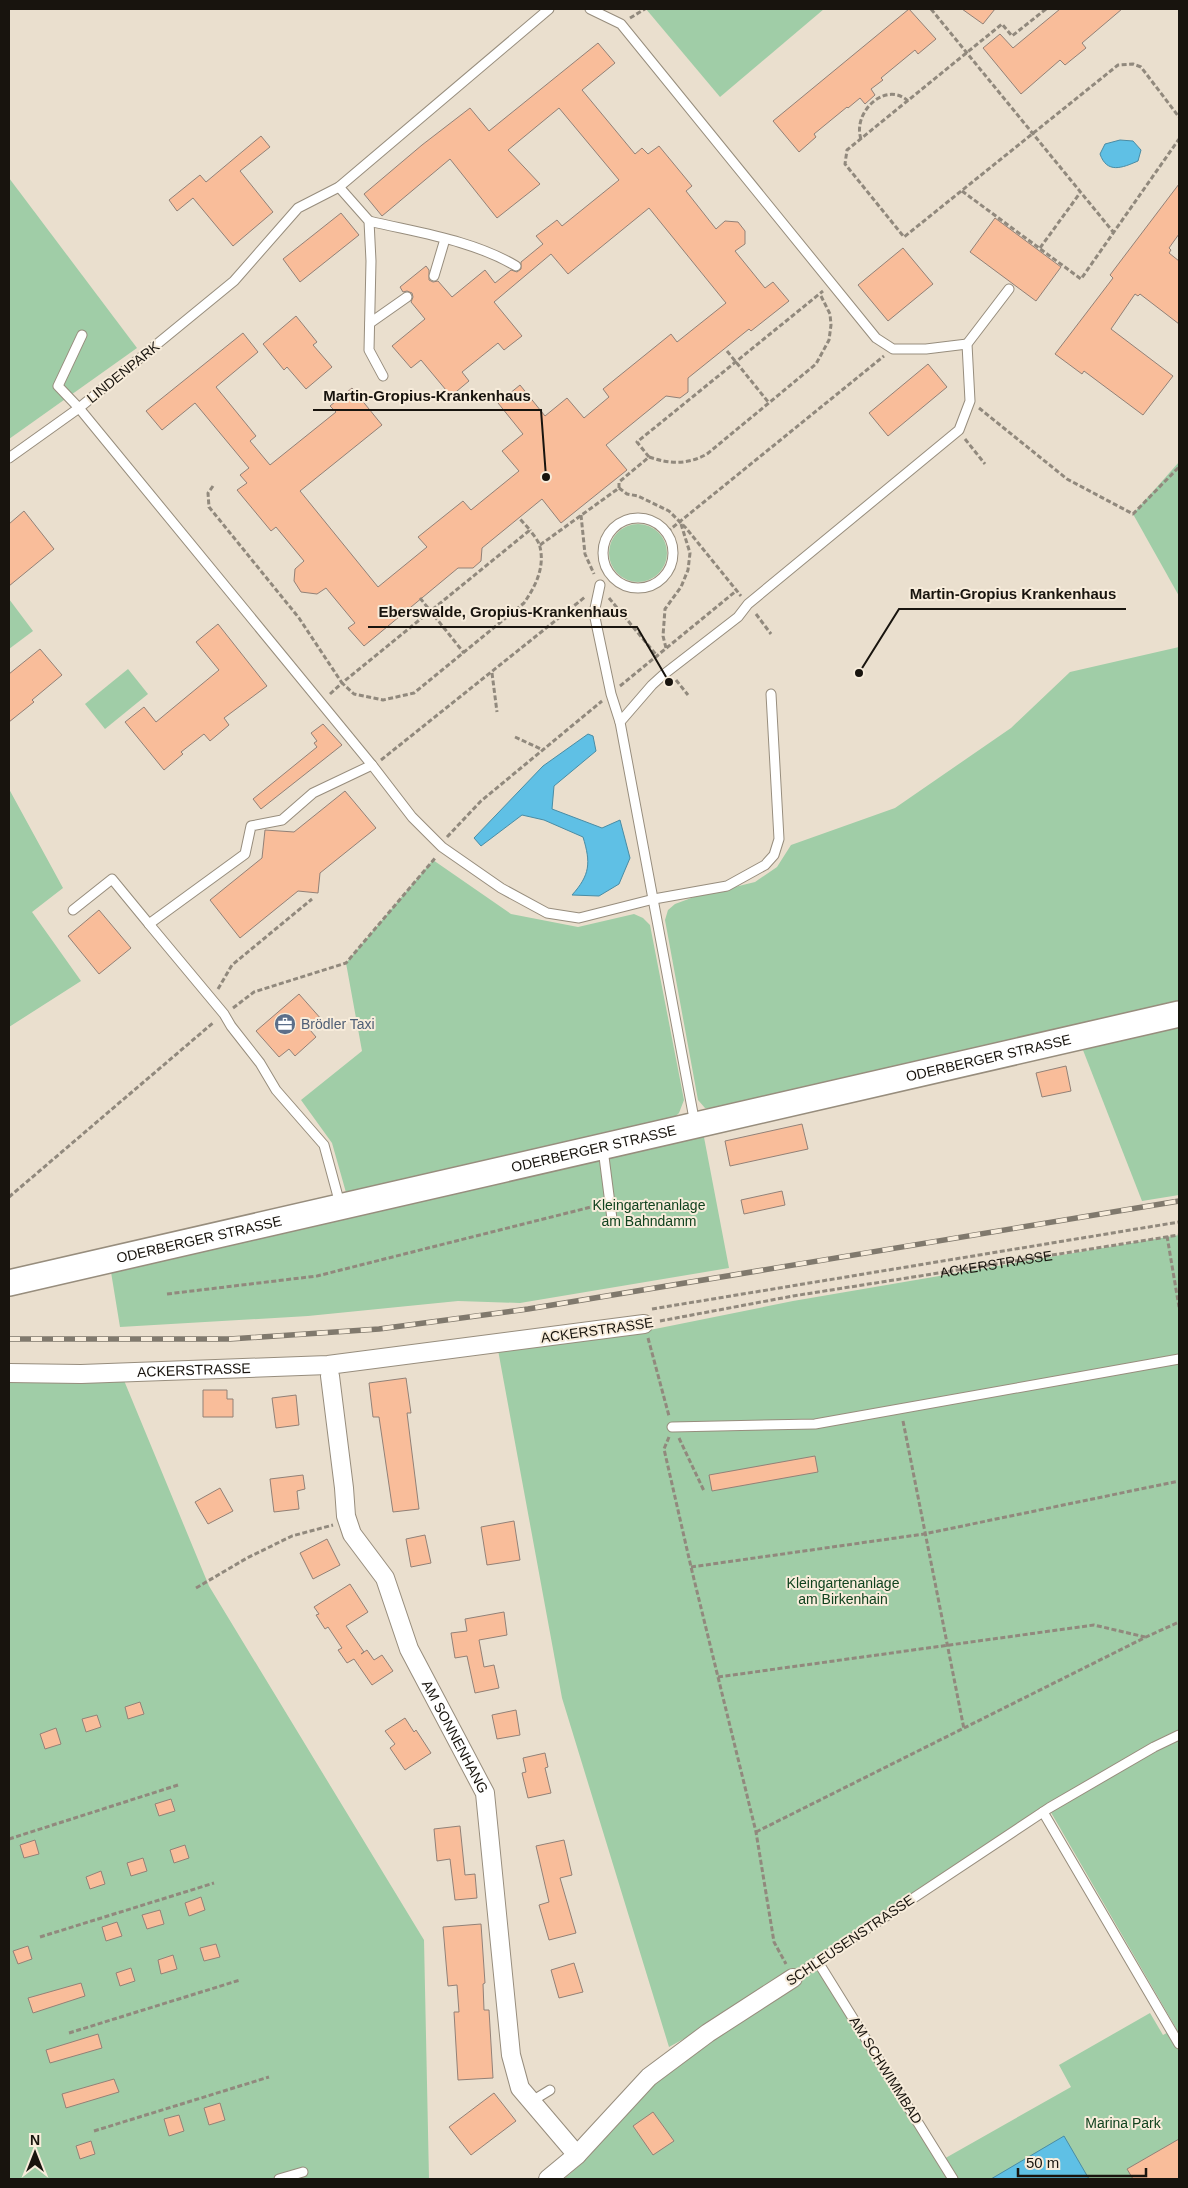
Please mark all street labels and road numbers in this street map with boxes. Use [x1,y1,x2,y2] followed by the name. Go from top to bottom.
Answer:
[84,338,163,406] street label: LINDENPARK
[904,1031,1073,1085] street label: ODERBERGER STRASSE
[510,1122,678,1175] street label: ODERBERGER STRASSE
[115,1213,283,1266] street label: ODERBERGER STRASSE
[939,1247,1054,1281] street label: ACKERSTRASSE
[540,1314,654,1346] street label: ACKERSTRASSE
[137,1360,251,1380] street label: ACKERSTRASSE
[419,1678,492,1796] street label: AM SONNENHANG
[783,1891,917,1989] street label: SCHLEUSENSTRASSE
[846,2013,926,2127] street label: AM SCHWIMMBAD

